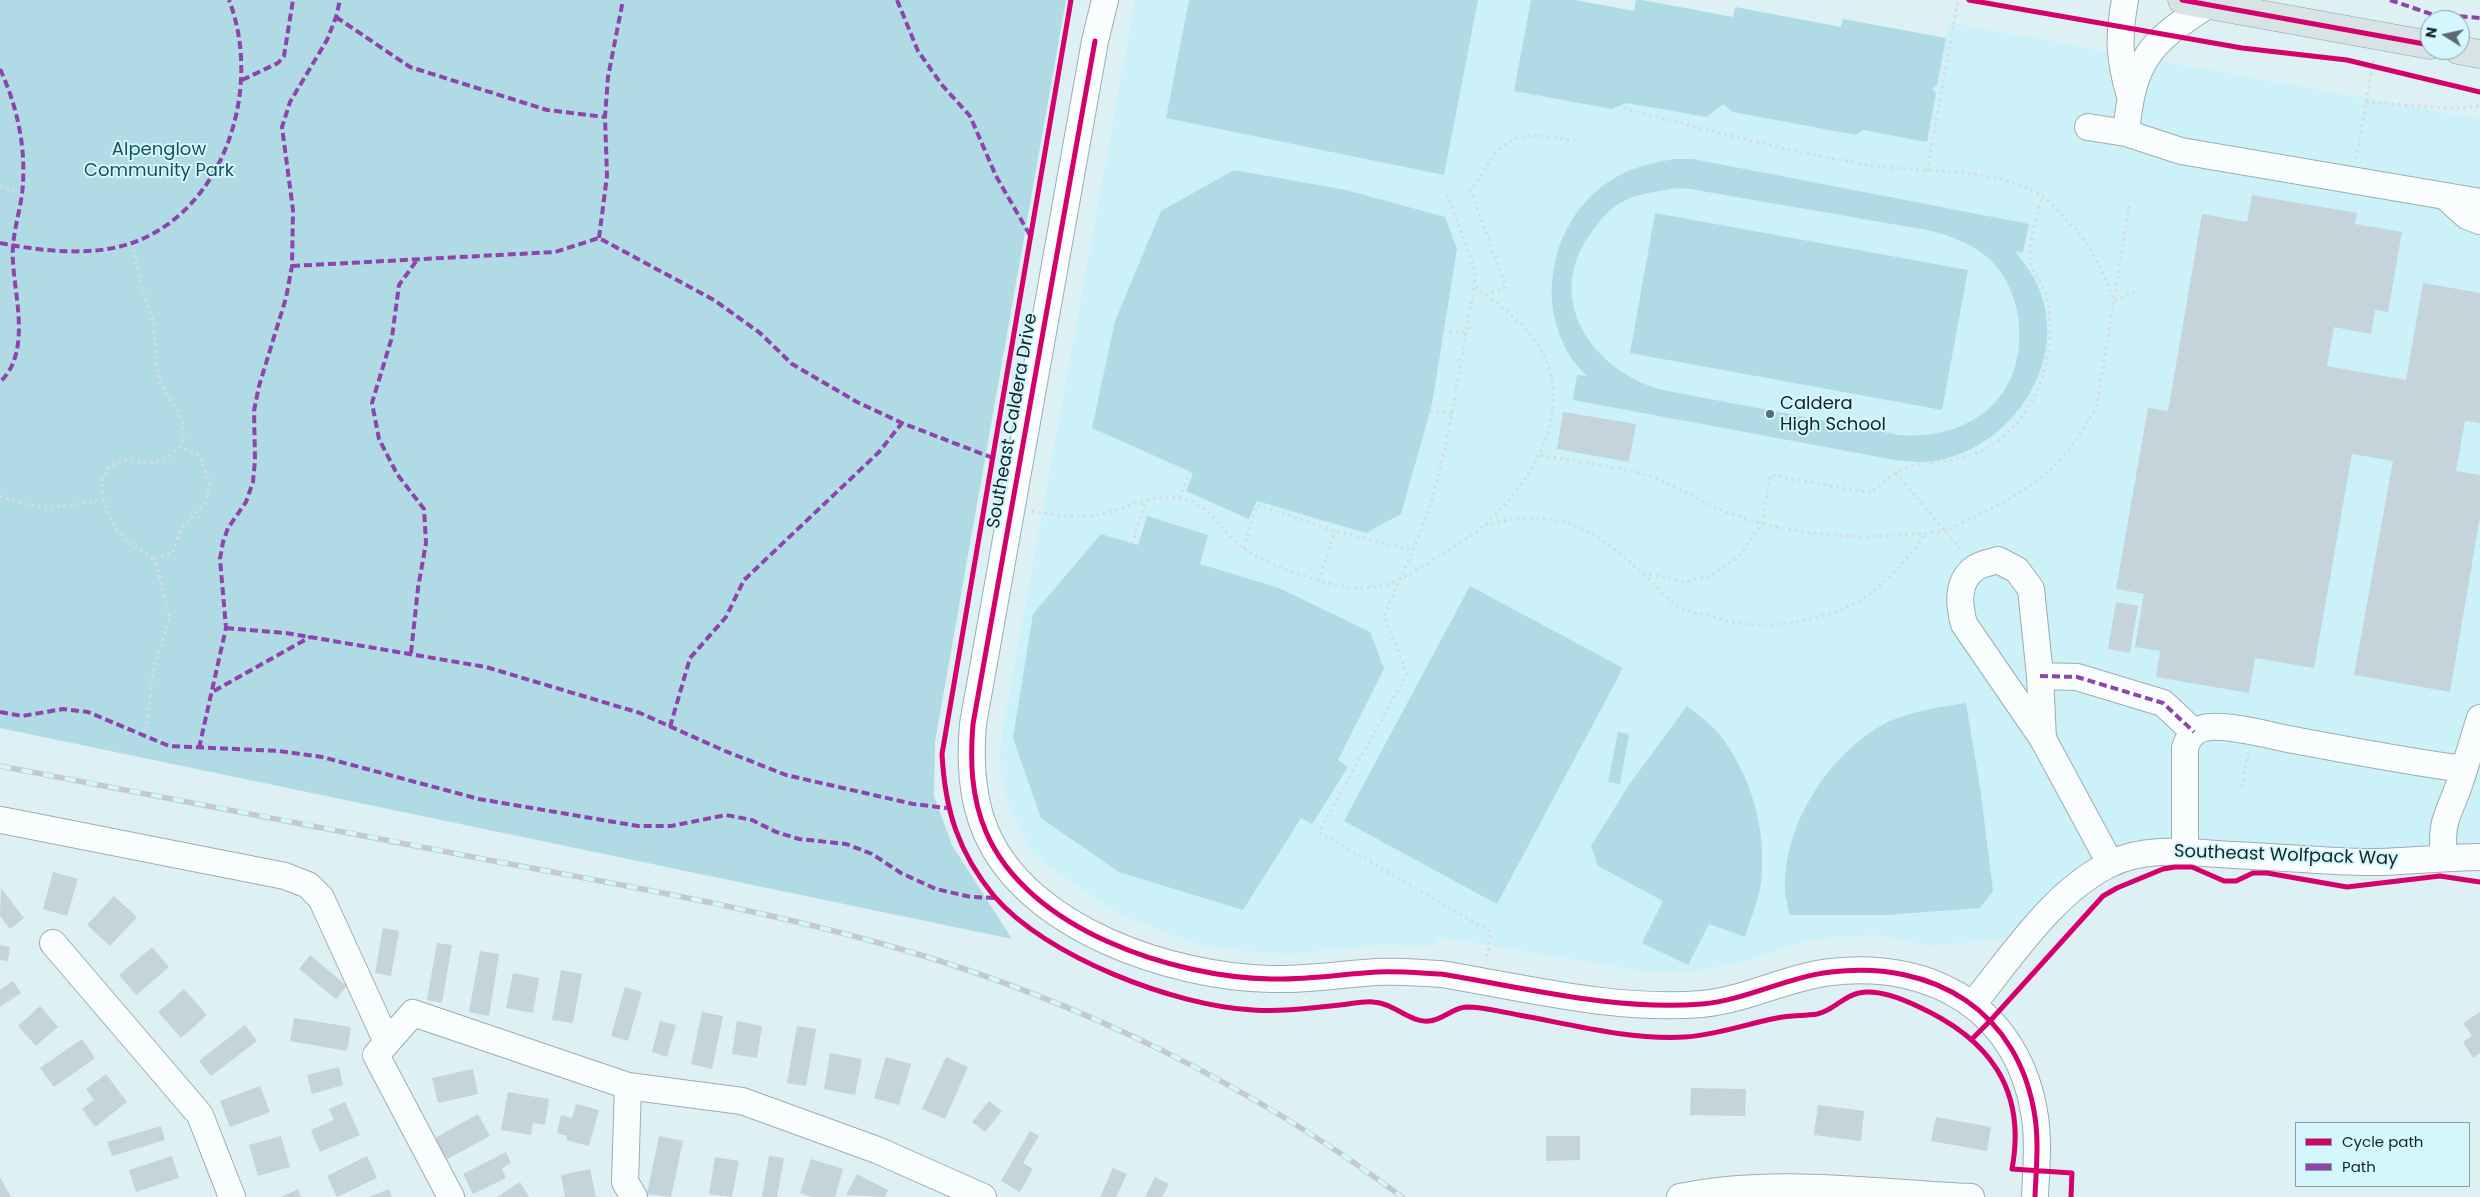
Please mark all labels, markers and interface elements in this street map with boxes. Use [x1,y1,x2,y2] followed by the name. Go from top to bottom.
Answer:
[2420,10,2470,60] north arrow
[2420,26,2442,39] text: N
[84,139,234,182] park label: Alpenglow Community Park
[983,312,1043,530] street label: Southeast Caldera Drive
[1780,393,1886,436] place label: Caldera High School
[1764,408,1776,420] marker: Caldera High School
[2173,841,2399,871] street label: Southeast Wolfpack Way
[2295,1122,2470,1187] legend
[2342,1131,2423,1152] text: Cycle path
[2342,1156,2376,1177] text: Path

